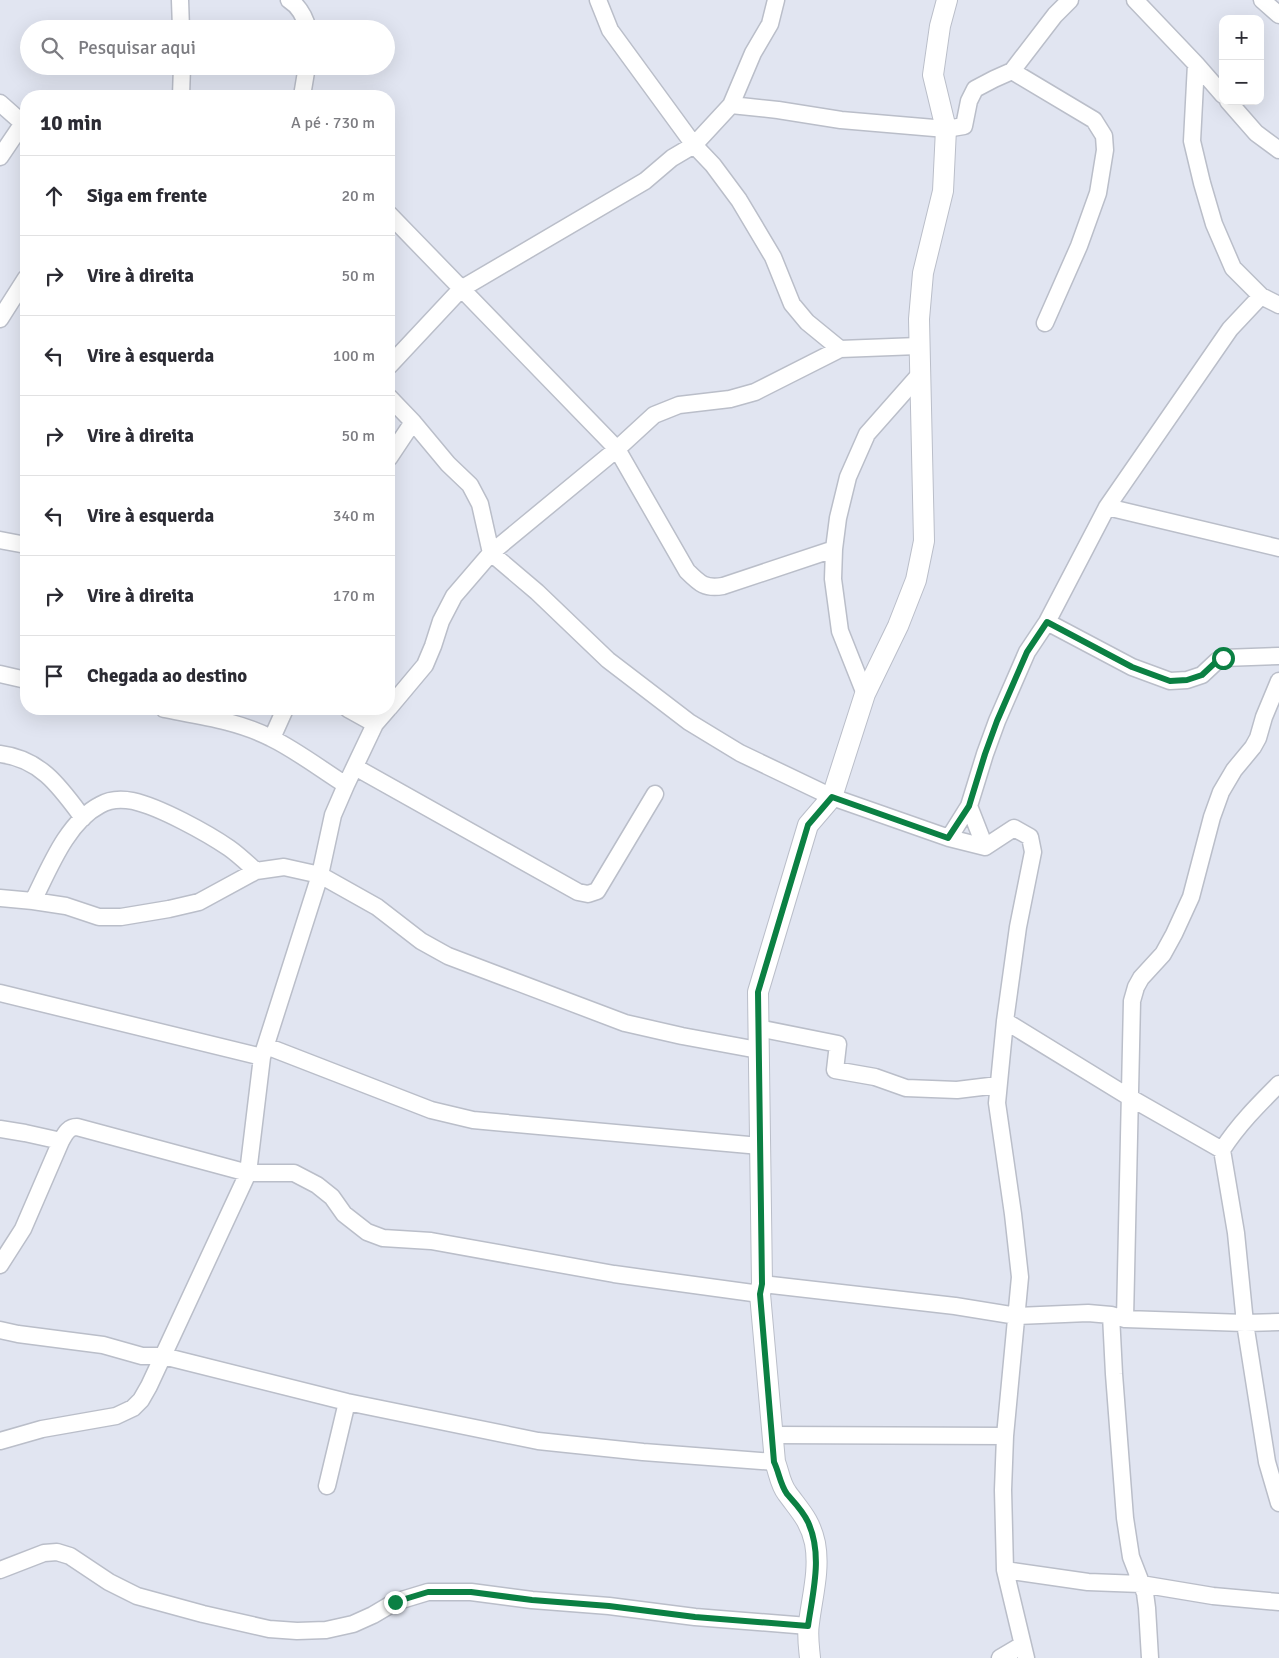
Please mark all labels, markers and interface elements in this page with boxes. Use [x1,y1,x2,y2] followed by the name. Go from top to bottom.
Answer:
[1219,15,1264,105] map controls
[1219,15,1264,60] button: +
[20,20,395,75] search box
[38,34,66,62] icon: search
[78,36,196,60] text: Pesquisar aqui
[1219,60,1264,105] button: −
[40,110,102,136] text: 10 min
[291,113,375,133] text: A pé · 730 m
[40,182,68,210] icon: ahead
[87,184,207,208] text: Siga em frente
[341,186,375,206] text: 20 m
[40,262,68,290] icon: right
[87,264,194,288] text: Vire à direita
[341,266,375,286] text: 50 m
[40,342,68,370] icon: left
[87,344,214,368] text: Vire à esquerda
[333,346,375,366] text: 100 m
[40,422,68,450] icon: right
[87,424,194,448] text: Vire à direita
[341,426,375,446] text: 50 m
[40,502,68,530] icon: left
[87,504,214,528] text: Vire à esquerda
[333,506,375,526] text: 340 m
[40,582,68,610] icon: right
[87,584,194,608] text: Vire à direita
[333,586,375,606] text: 170 m
[1212,647,1235,670] route start
[40,662,68,690] icon: arrive
[87,664,247,688] text: Chegada ao destino
[384,1591,407,1614] route end

